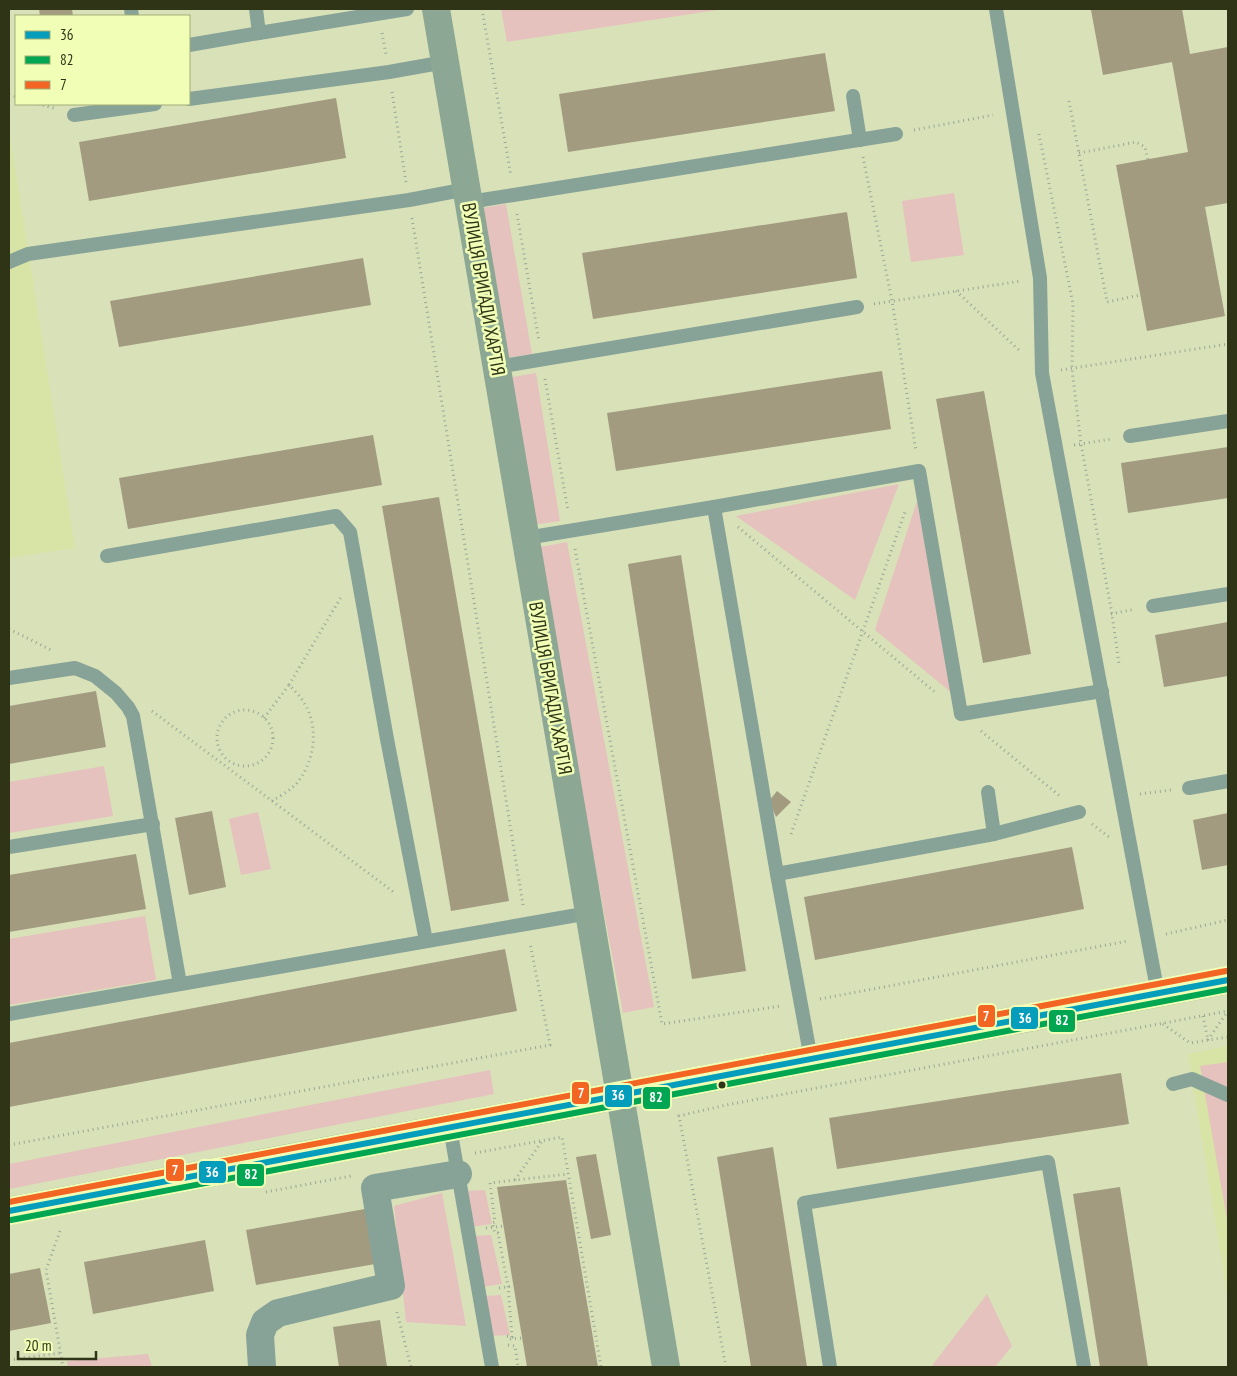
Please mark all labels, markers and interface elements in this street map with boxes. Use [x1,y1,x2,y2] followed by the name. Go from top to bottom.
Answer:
[15,15,190,105] legend
[60,25,74,44] text: 36
[60,50,74,69] text: 82
[60,75,67,94] text: 7
[457,201,511,377] street label: ВУЛИЦЯ БРИГАДИ ХАРТІЯ
[524,600,578,776] street label: ВУЛИЦЯ БРИГАДИ ХАРТІЯ
[977,1004,996,1028] line badge: 7
[1010,1006,1039,1030] line badge: 36
[983,1007,990,1025] text: 7
[1018,1009,1032,1027] text: 36
[1048,1009,1076,1033] line badge: 82
[1055,1011,1069,1029] text: 82
[717,1080,727,1090] unlabelled marker
[571,1081,590,1105] line badge: 7
[578,1084,585,1102] text: 7
[604,1084,633,1108] line badge: 36
[611,1086,625,1104] text: 36
[642,1086,671,1110] line badge: 82
[649,1088,663,1106] text: 82
[165,1158,185,1182] line badge: 7
[198,1160,227,1184] line badge: 36
[172,1161,179,1179] text: 7
[205,1163,219,1181] text: 36
[236,1163,265,1187] line badge: 82
[244,1165,258,1183] text: 82
[18,1328,95,1360] scale bar
[25,1336,51,1355] text: 20 m

